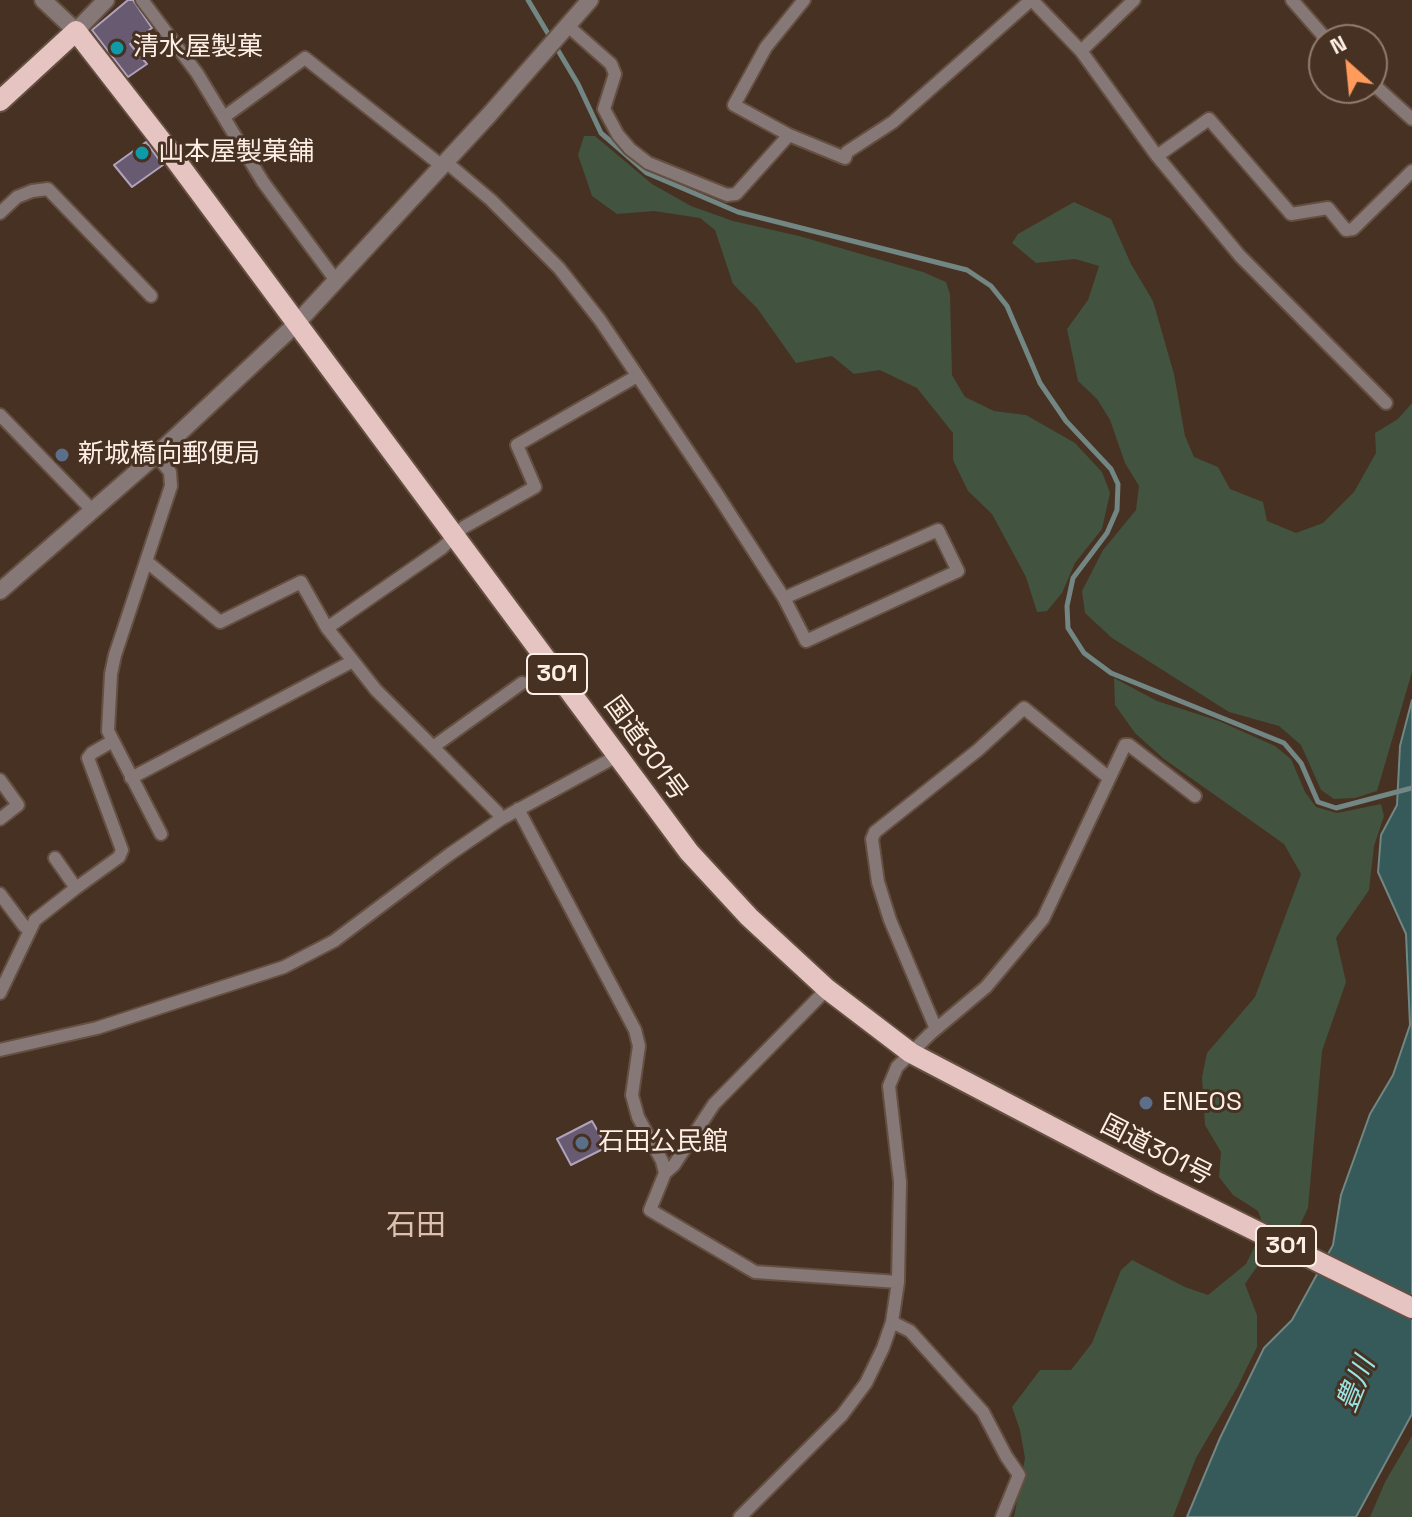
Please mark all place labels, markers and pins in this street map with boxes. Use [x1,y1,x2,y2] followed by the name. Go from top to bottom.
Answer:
[133,32,263,64] place label: 清水屋製菓
[108,39,126,57] marker: 清水屋製菓
[158,137,314,169] place label: 山本屋製菓舗
[133,144,151,162] marker: 山本屋製菓舗
[78,439,260,471] place label: 新城橋向郵便局
[53,446,71,464] marker: 新城橋向郵便局
[1162,1087,1242,1119] place label: ENEOS
[1137,1094,1155,1112] marker: ENEOS
[598,1127,728,1159] place label: 石田公民館
[573,1134,591,1152] marker: 石田公民館

